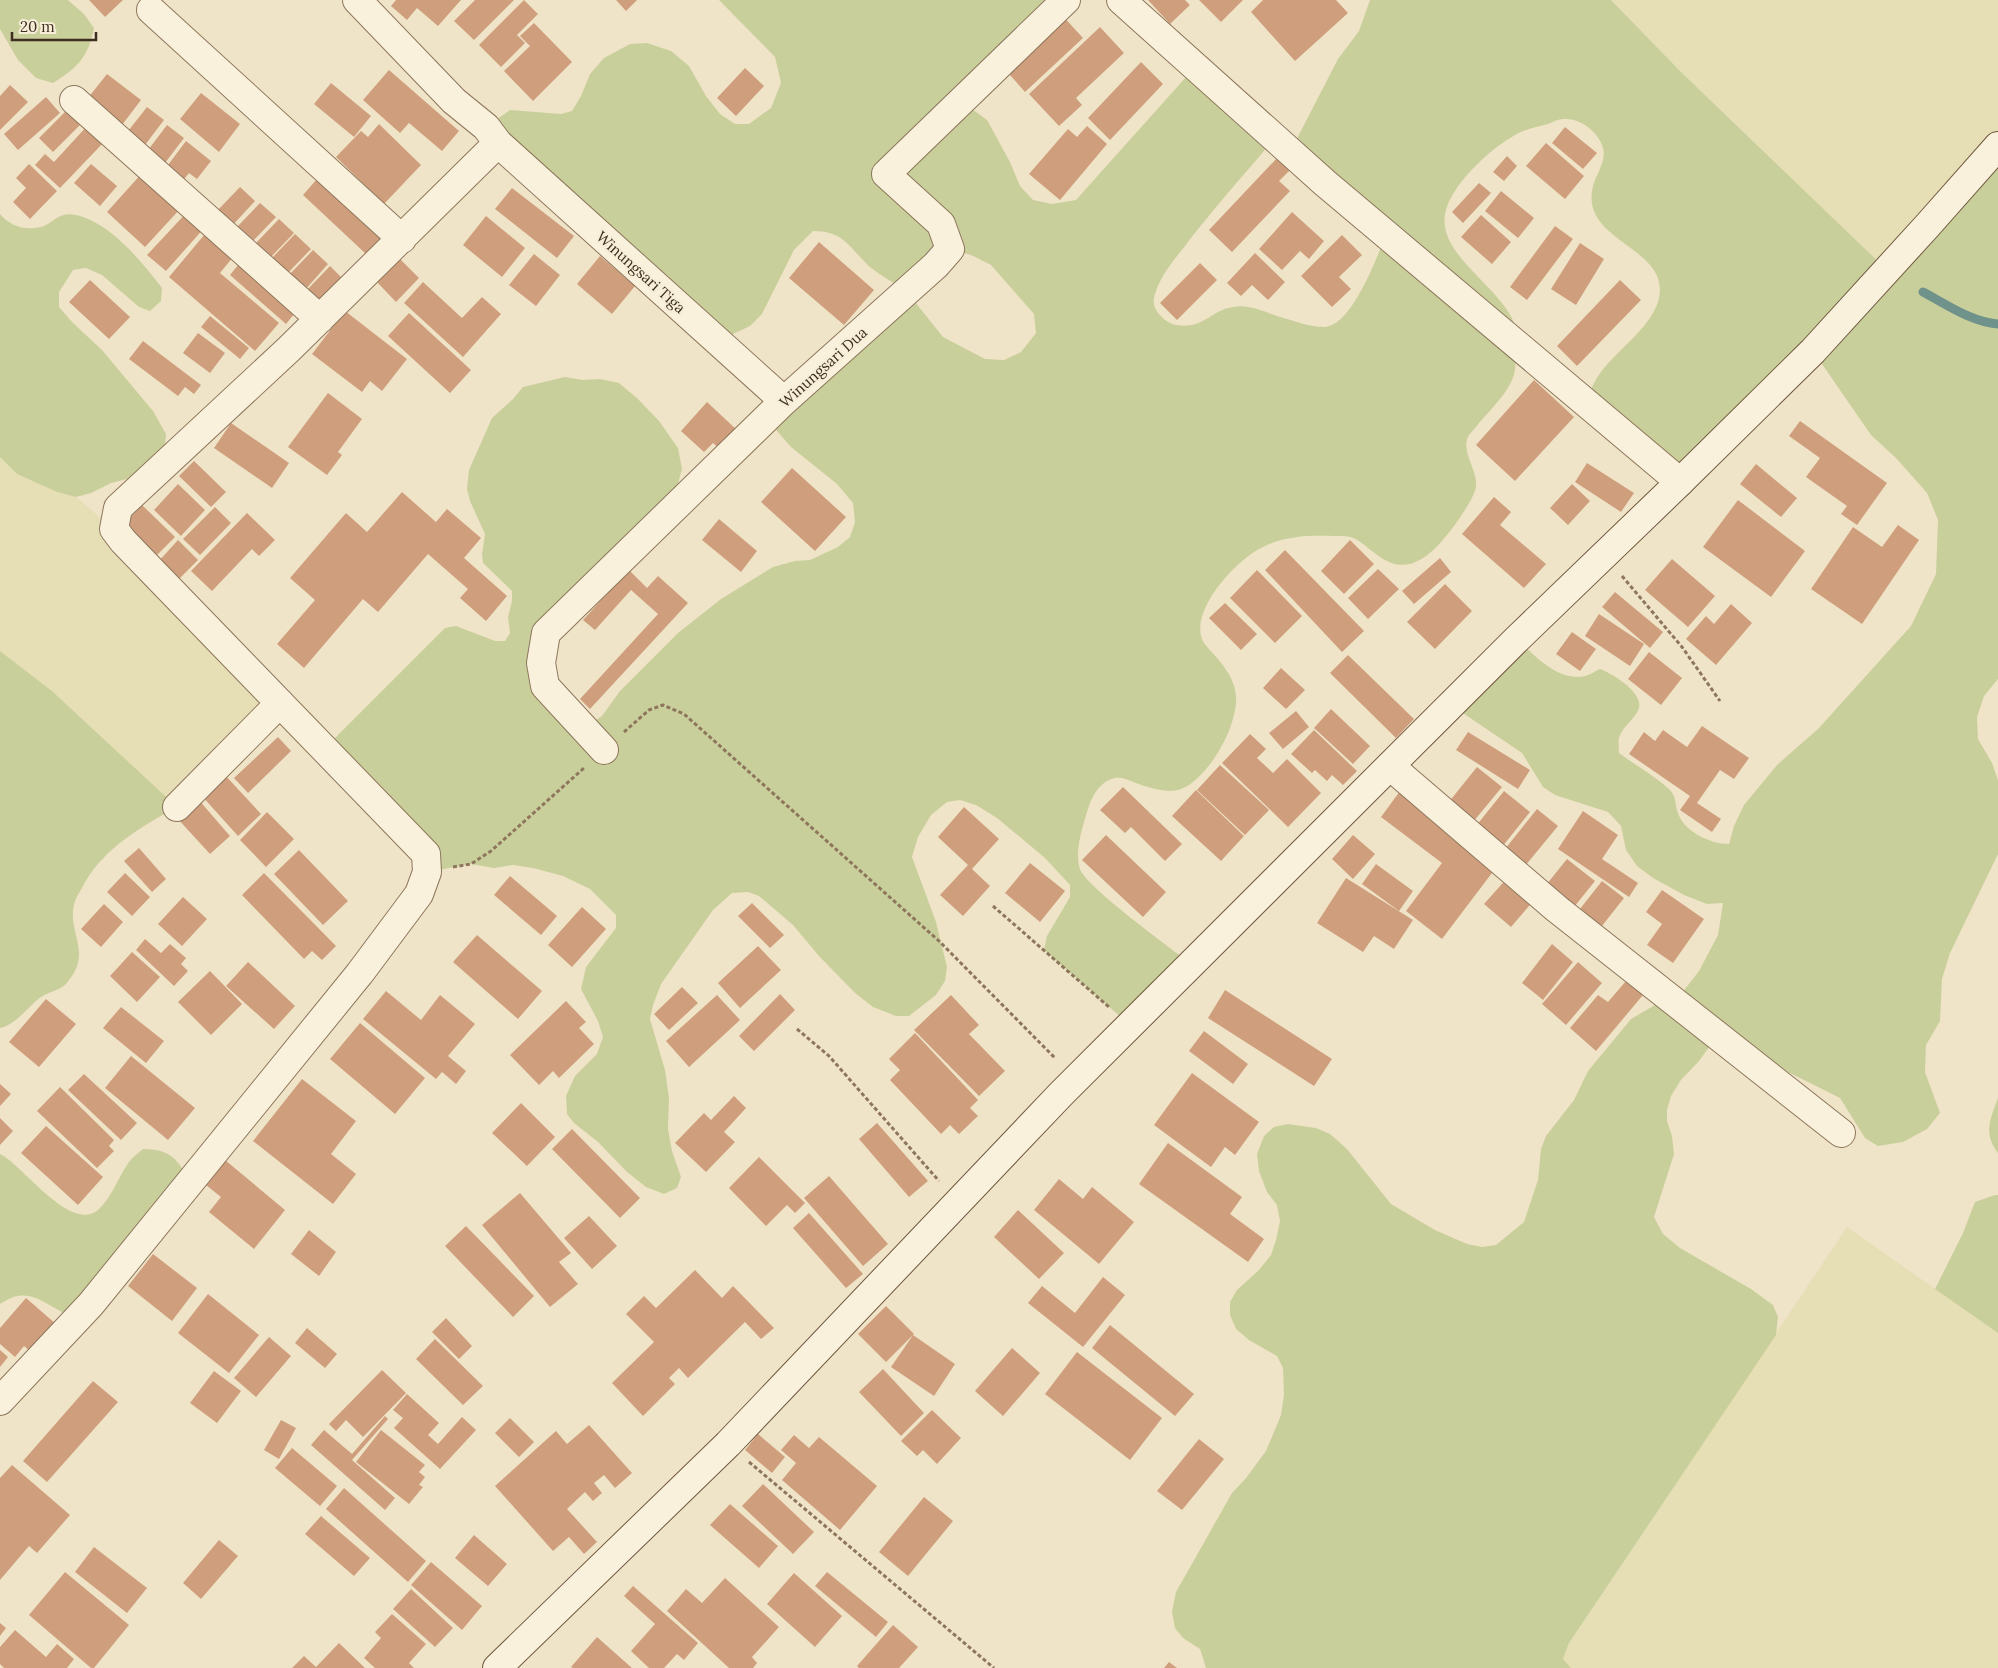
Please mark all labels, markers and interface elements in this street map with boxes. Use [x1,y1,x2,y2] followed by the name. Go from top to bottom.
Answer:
[12,10,96,42] scale bar
[20,17,55,36] text: 20 m
[592,227,690,317] street label: Winungsari Tiga
[775,322,871,411] street label: Winungsari Dua

